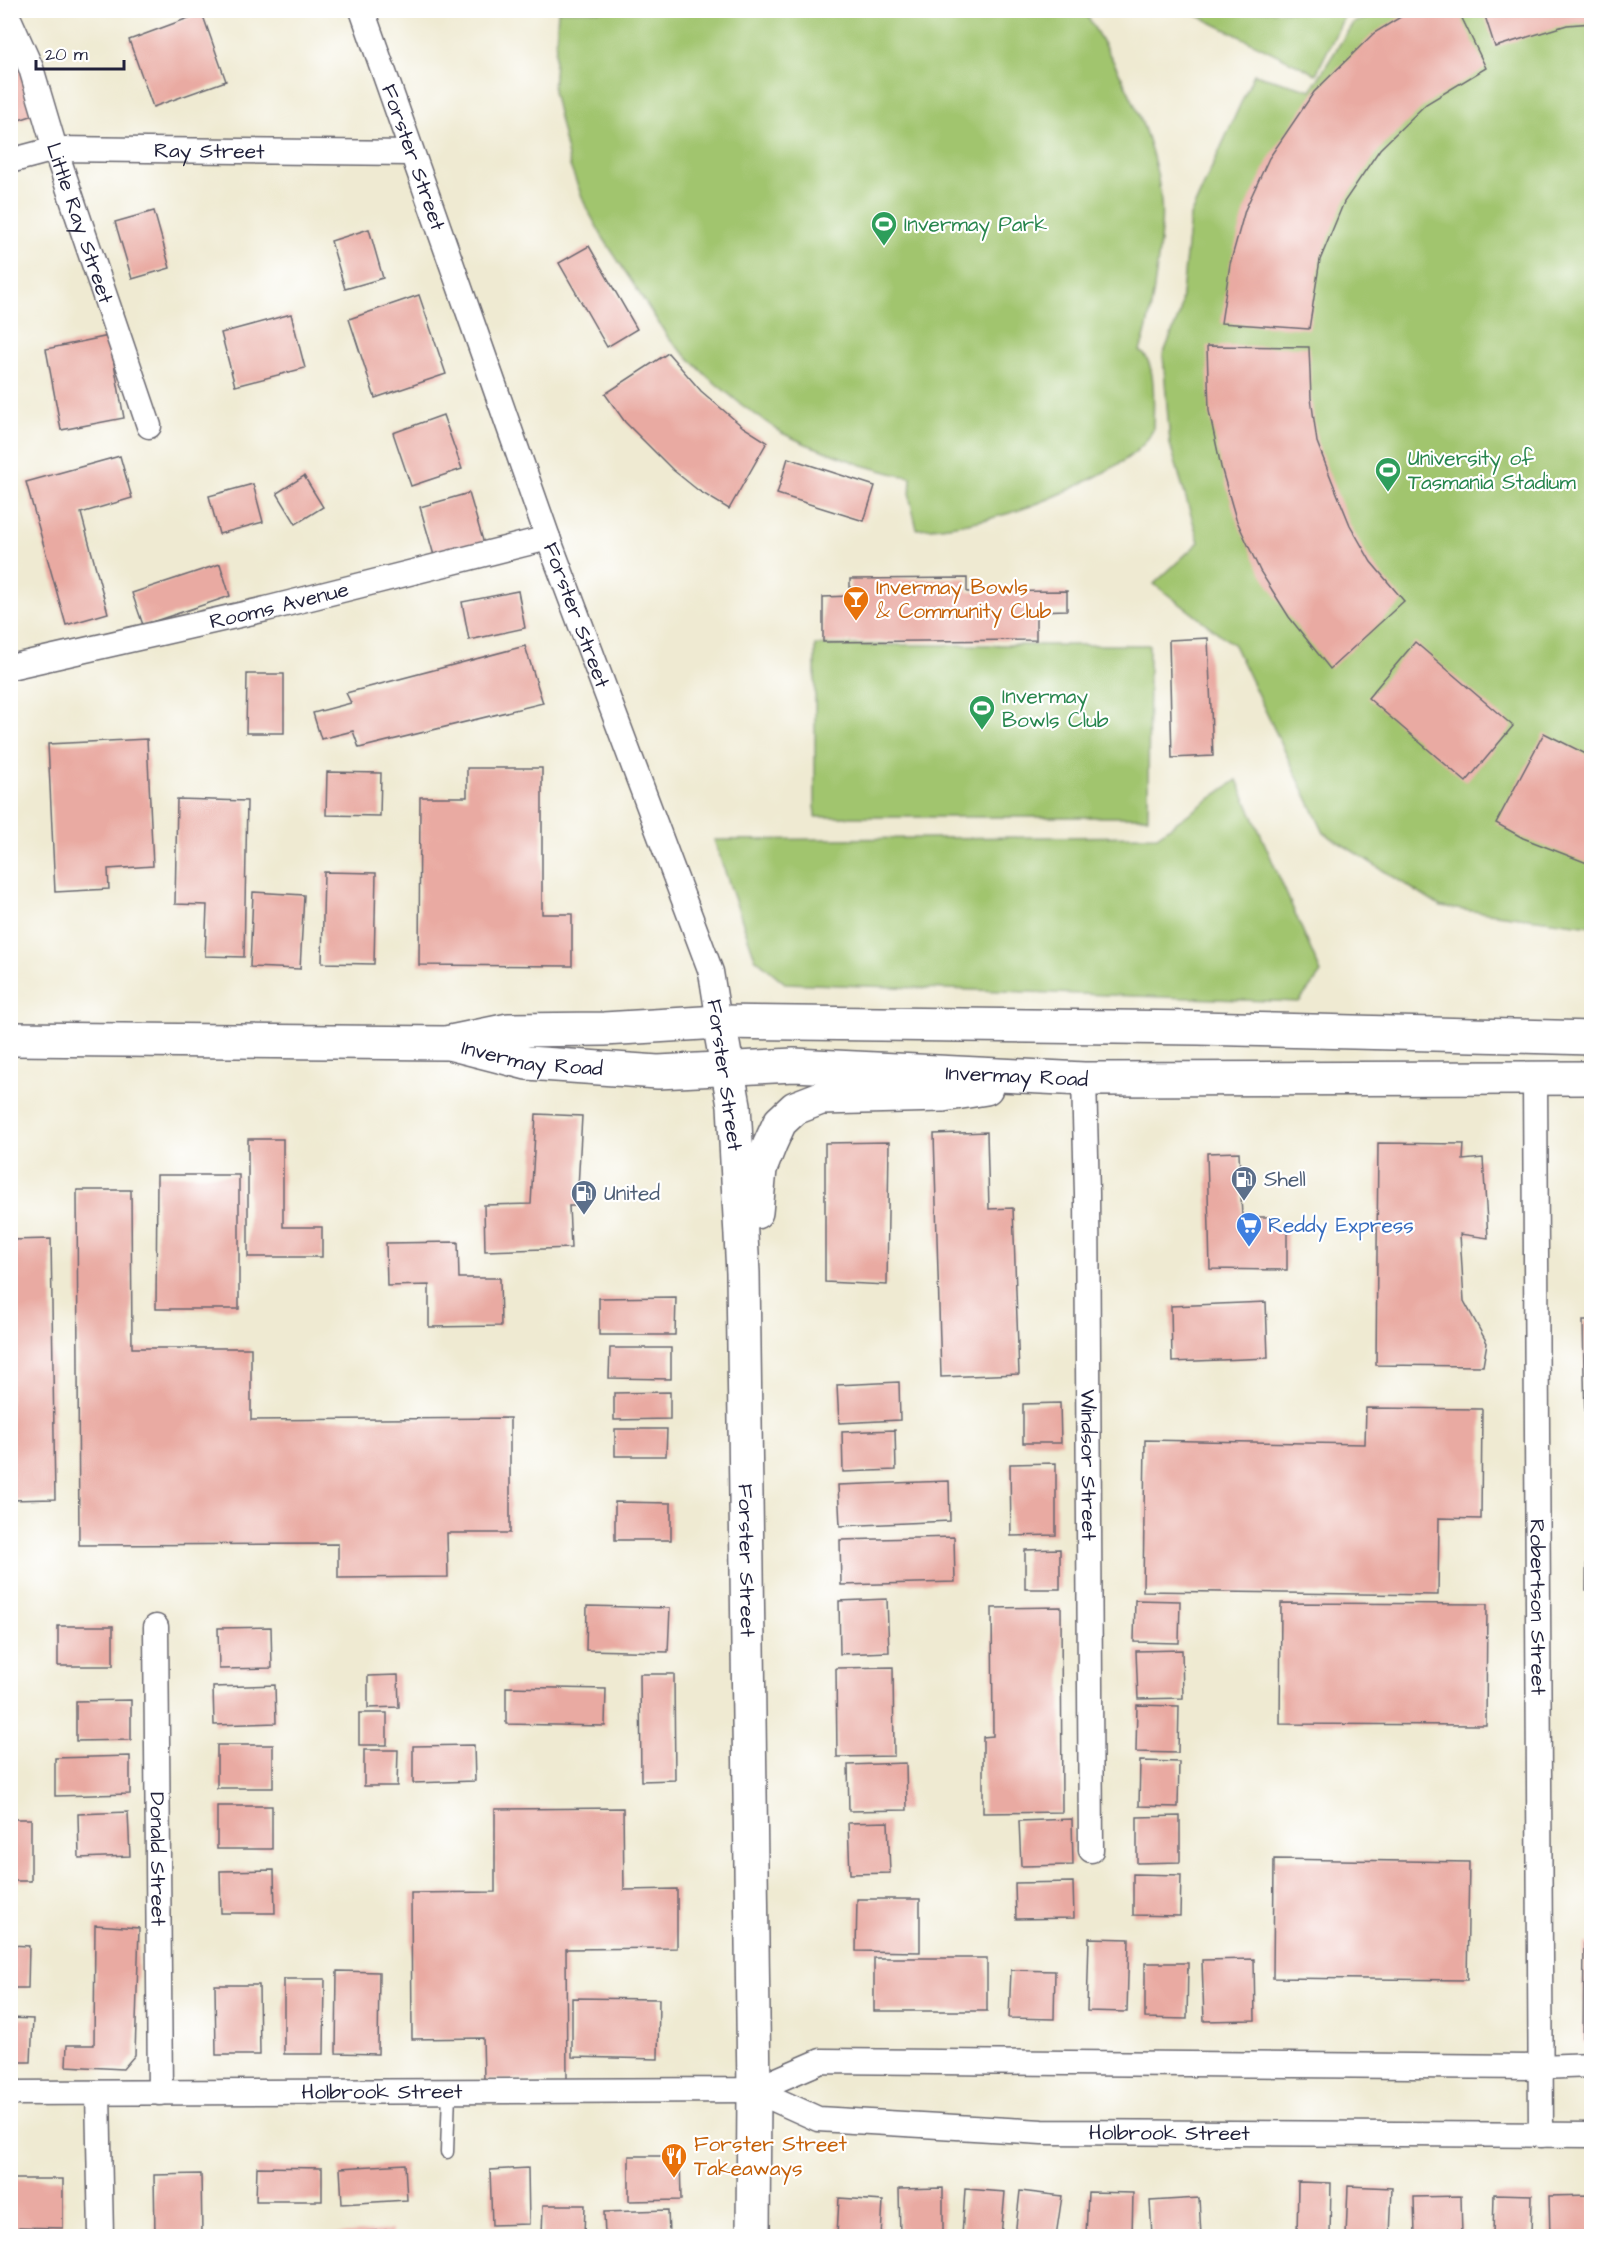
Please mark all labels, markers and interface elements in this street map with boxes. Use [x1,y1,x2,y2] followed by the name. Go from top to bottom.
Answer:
[36,33,124,71] scale bar
[45,42,88,67] text: 20 m
[374,80,453,235] street label: Forster Street
[154,136,265,168] street label: Ray Street
[39,139,121,308] street label: Little Ray Street
[869,209,899,247] sports icon: Invermay Park
[904,210,1047,241] place label: Invermay Park
[1408,444,1576,497] place label: University of Tasmania Stadium
[1373,455,1403,493] sports icon: University of Tasmania Stadium
[536,538,617,692] street label: Forster Street
[876,573,1051,628] place label: Invermay Bowls & Community Club
[207,575,352,636] street label: Rooms Avenue
[841,584,871,622] bar icon: Invermay Bowls & Community Club
[1002,682,1109,735] place label: Invermay Bowls Club
[967,693,997,731] sports icon: Invermay Bowls Club
[699,997,750,1153] street label: Forster Street
[459,1033,604,1083] street label: Invermay Road
[945,1058,1089,1094] street label: Invermay Road
[1229,1164,1259,1202] fuel station icon: Shell
[1264,1165,1306,1194] place label: Shell
[569,1178,599,1216] fuel station icon: United
[604,1179,660,1208] place label: United
[1234,1210,1264,1248] supermarket icon: Reddy Express
[1268,1211,1414,1242] place label: Reddy Express
[1073,1389,1103,1541] street label: Windsor Street
[731,1484,762,1638] street label: Forster Street
[1522,1519,1553,1696] street label: Robertson Street
[142,1792,173,1927] street label: Donald Street
[301,2077,463,2107] street label: Holbrook Street
[1089,2118,1250,2148] street label: Holbrook Street
[694,2130,848,2185] place label: Forster Street Takeaways
[659,2141,689,2179] restaurant icon: Forster Street Takeaways

